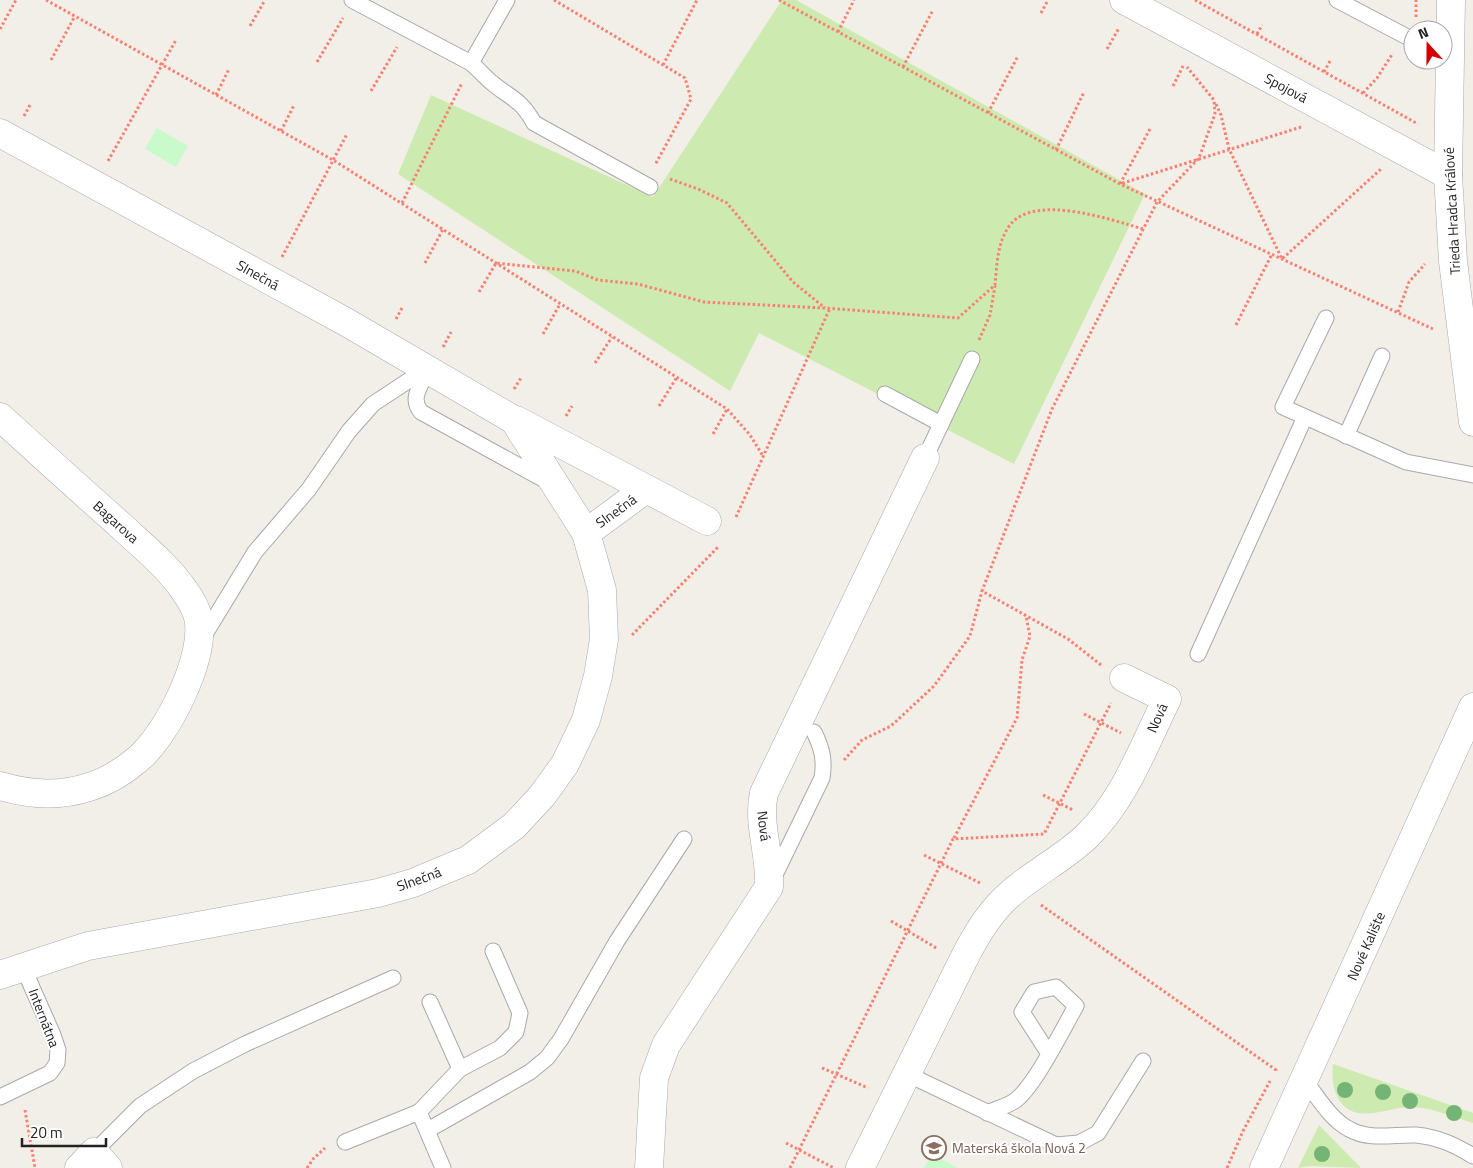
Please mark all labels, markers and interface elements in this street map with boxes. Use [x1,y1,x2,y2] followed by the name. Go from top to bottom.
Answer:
[1403,20,1453,70] north arrow
[1415,21,1431,44] text: N
[1261,67,1312,108] street label: Spojová
[1438,147,1465,275] street label: Trieda Hradca Králové
[233,254,283,295] street label: Slnečná
[591,489,641,533] street label: Slnečná
[89,495,144,548] street label: Bagarova
[1141,700,1172,736] street label: Nová
[752,810,777,842] street label: Nová
[394,861,444,896] street label: Slnečná
[1341,908,1390,984] street label: Nové Kalište
[24,985,65,1050] street label: Internátna
[22,1116,106,1148] scale bar
[30,1121,63,1144] text: 20 m
[921,1135,947,1161] school or university icon: Materská škola Nová 2
[952,1137,1086,1158] place label: Materská škola Nová 2

